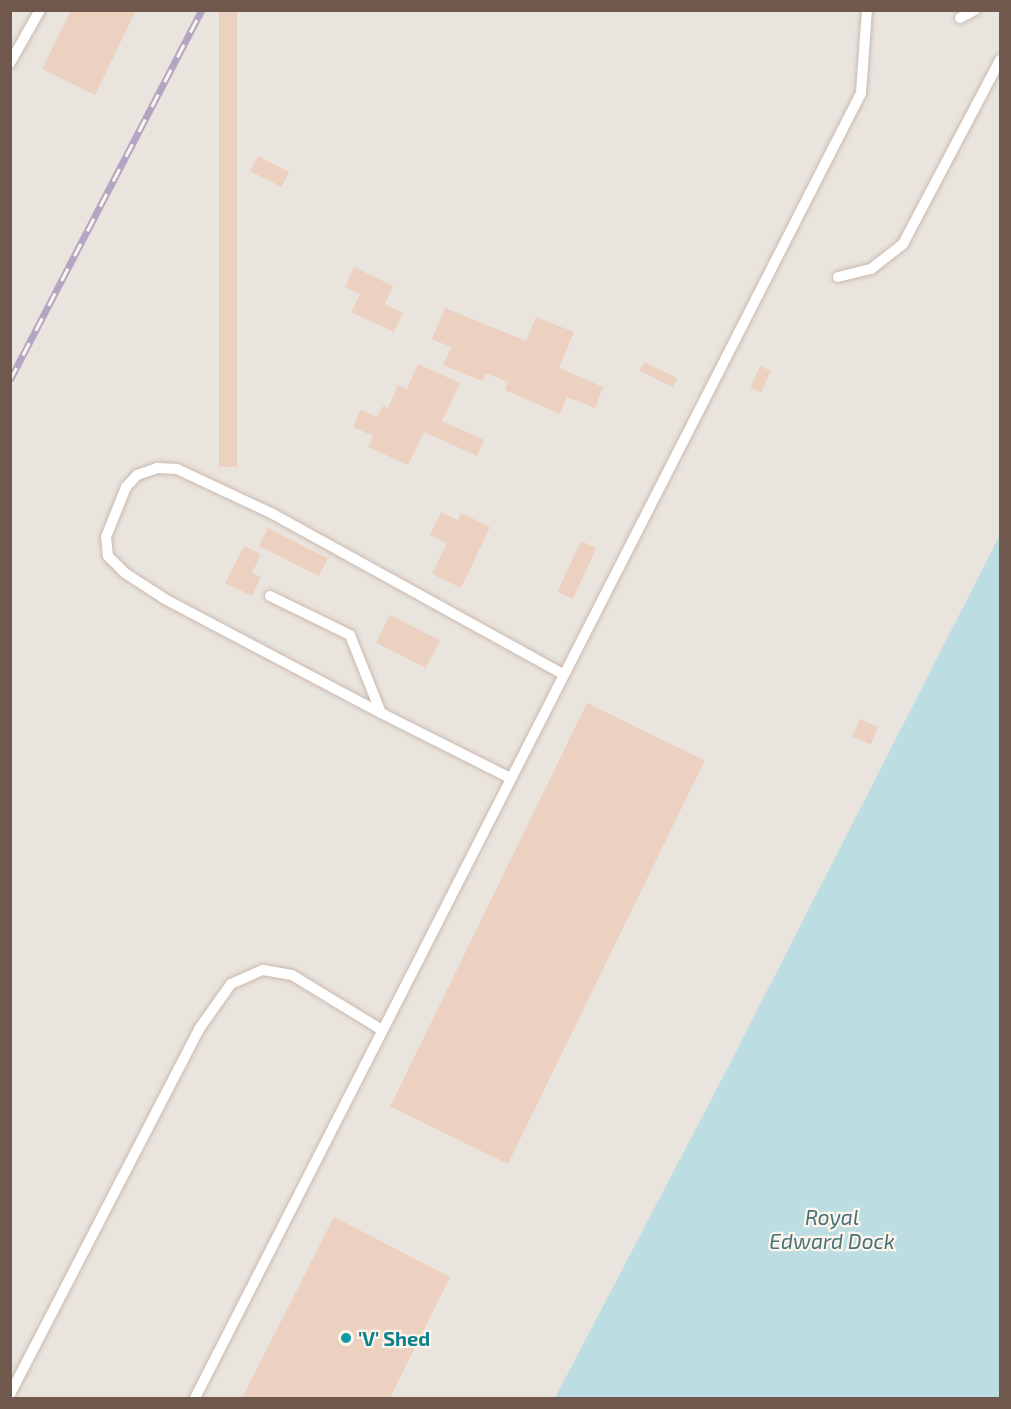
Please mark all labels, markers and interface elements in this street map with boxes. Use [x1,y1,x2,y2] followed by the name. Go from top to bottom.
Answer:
[769,1204,895,1254] water label: Royal Edward Dock
[358,1326,431,1350] place label: 'V' Shed
[339,1331,353,1345] marker: 'V' Shed

